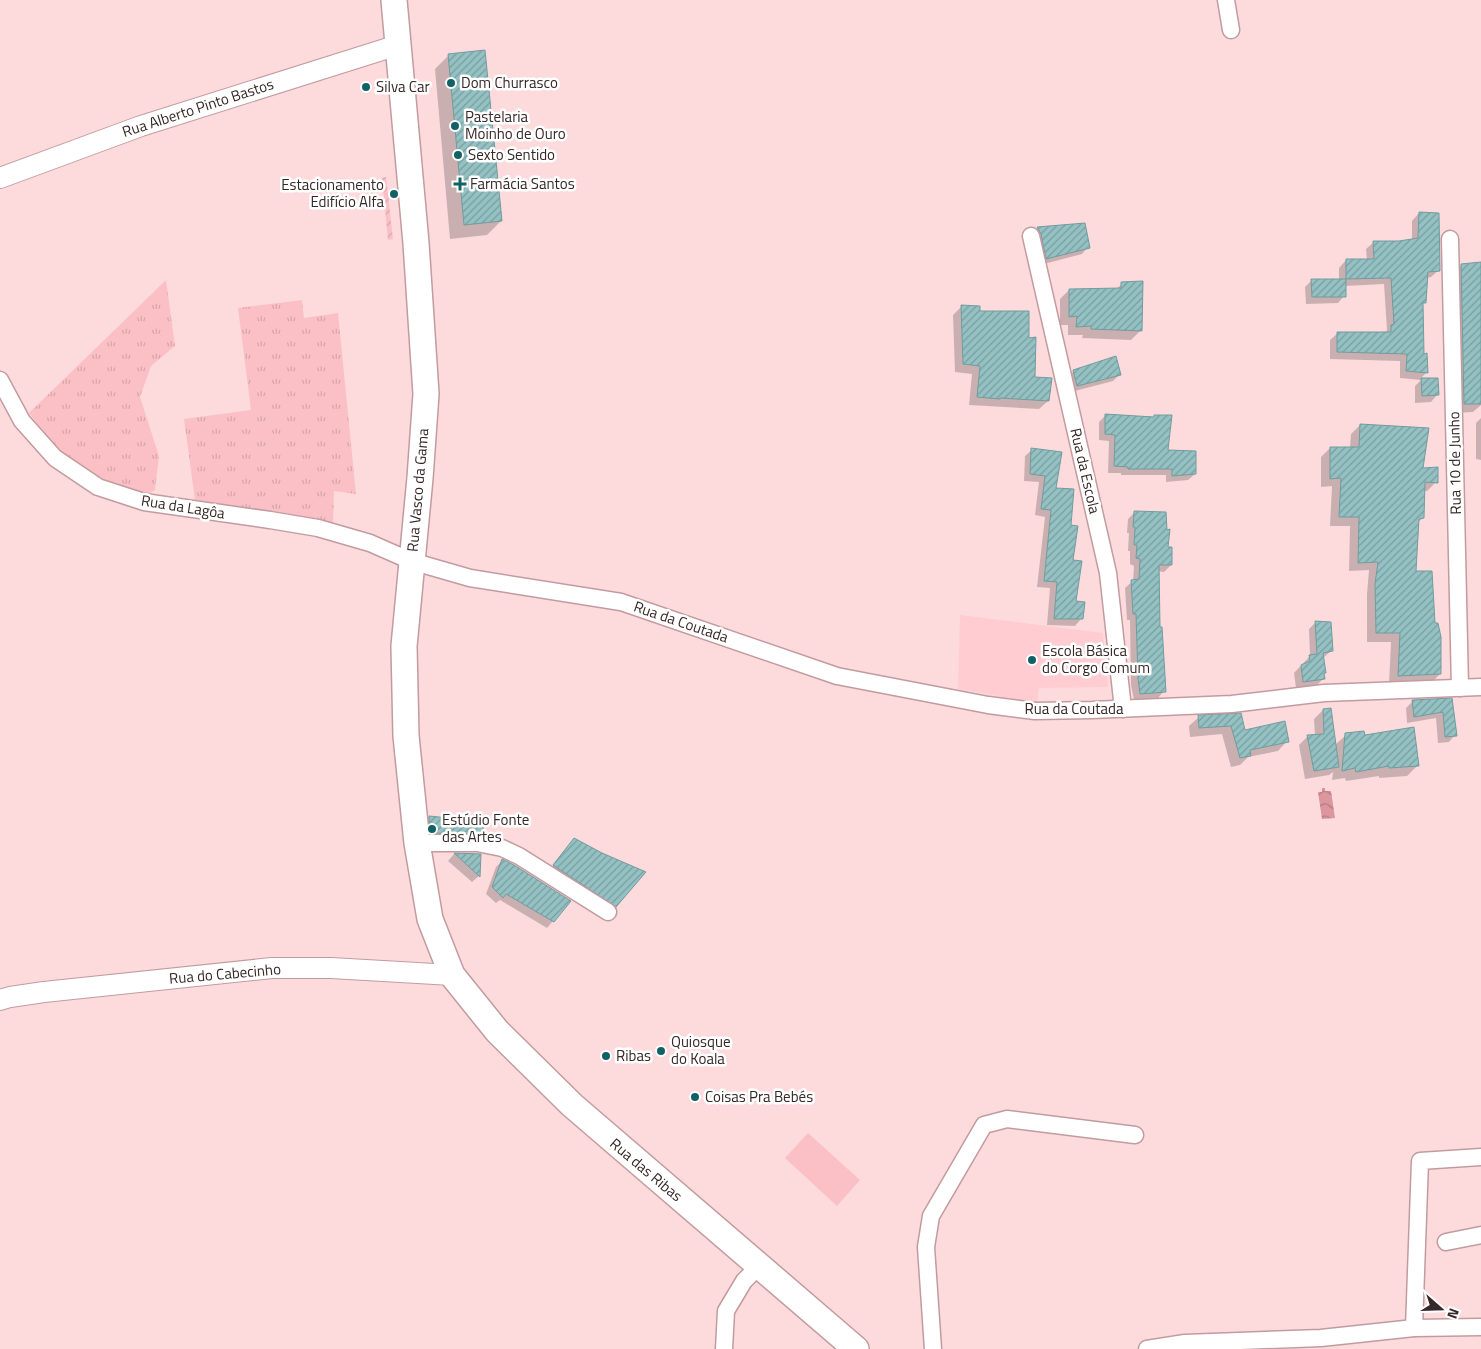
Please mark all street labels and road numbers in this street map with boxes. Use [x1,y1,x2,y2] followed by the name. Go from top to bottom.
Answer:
[119,72,277,143] street label: Rua Alberto Pinto Bastos
[1442,411,1467,515] street label: Rua 10 de Junho
[1064,426,1107,516] street label: Rua da Escola
[401,427,434,553] street label: Rua Vasco da Gama
[140,489,227,525] street label: Rua da Lagôa
[631,595,732,649] street label: Rua da Coutada
[1025,697,1124,720] street label: Rua da Coutada
[168,957,282,990] street label: Rua do Cabecinho
[605,1132,688,1207] street label: Rua das Ribas

